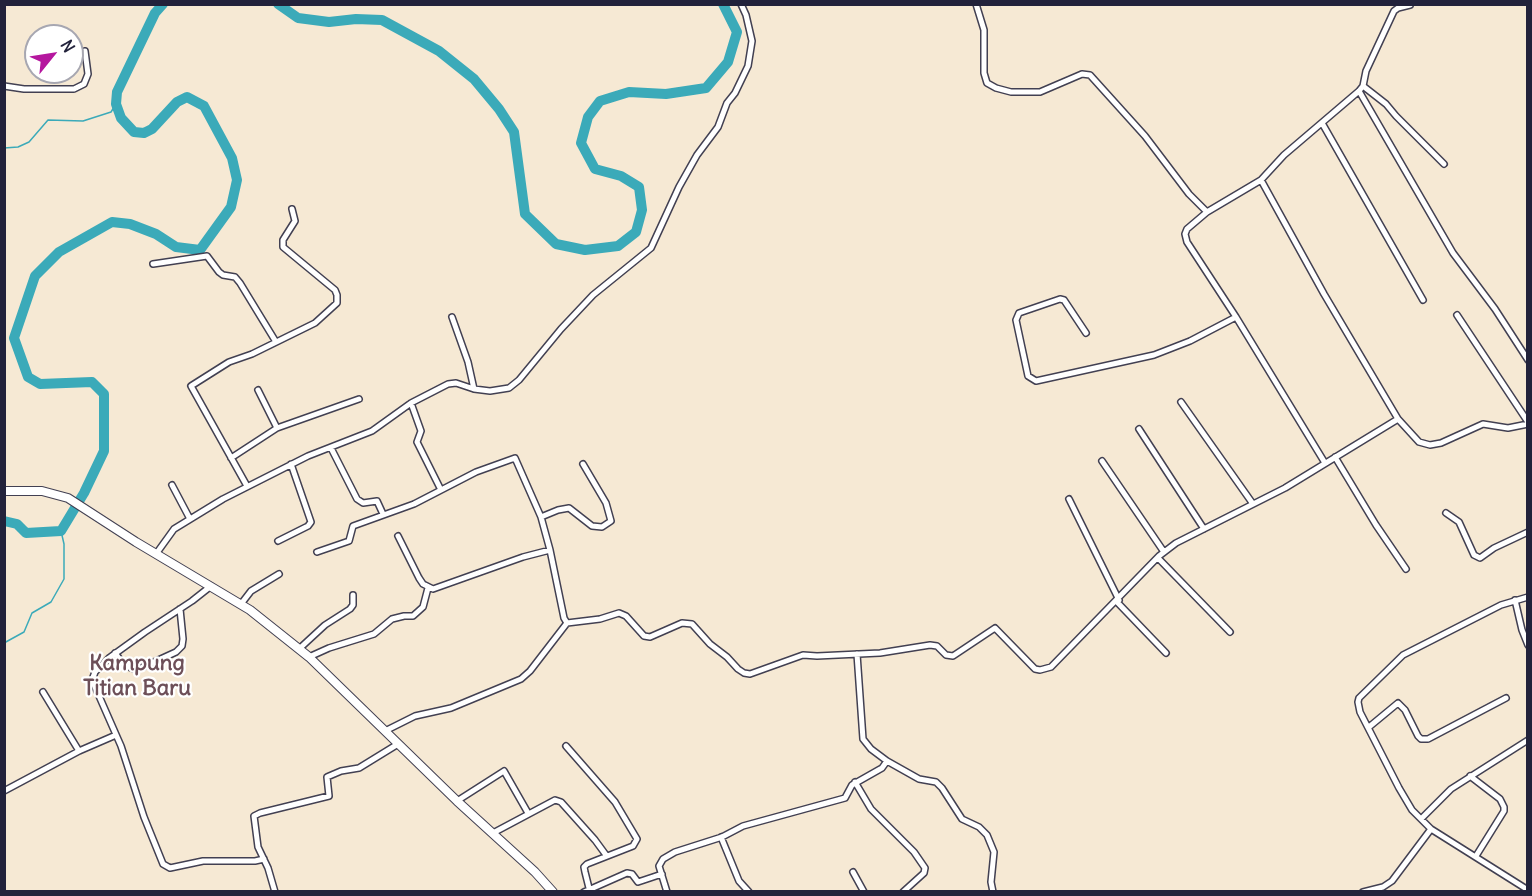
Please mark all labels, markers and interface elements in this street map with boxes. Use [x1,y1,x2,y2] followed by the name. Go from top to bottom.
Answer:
[24,24,84,84] north arrow
[56,36,79,56] text: N
[83,651,191,702] district label: Kampung Titian Baru

